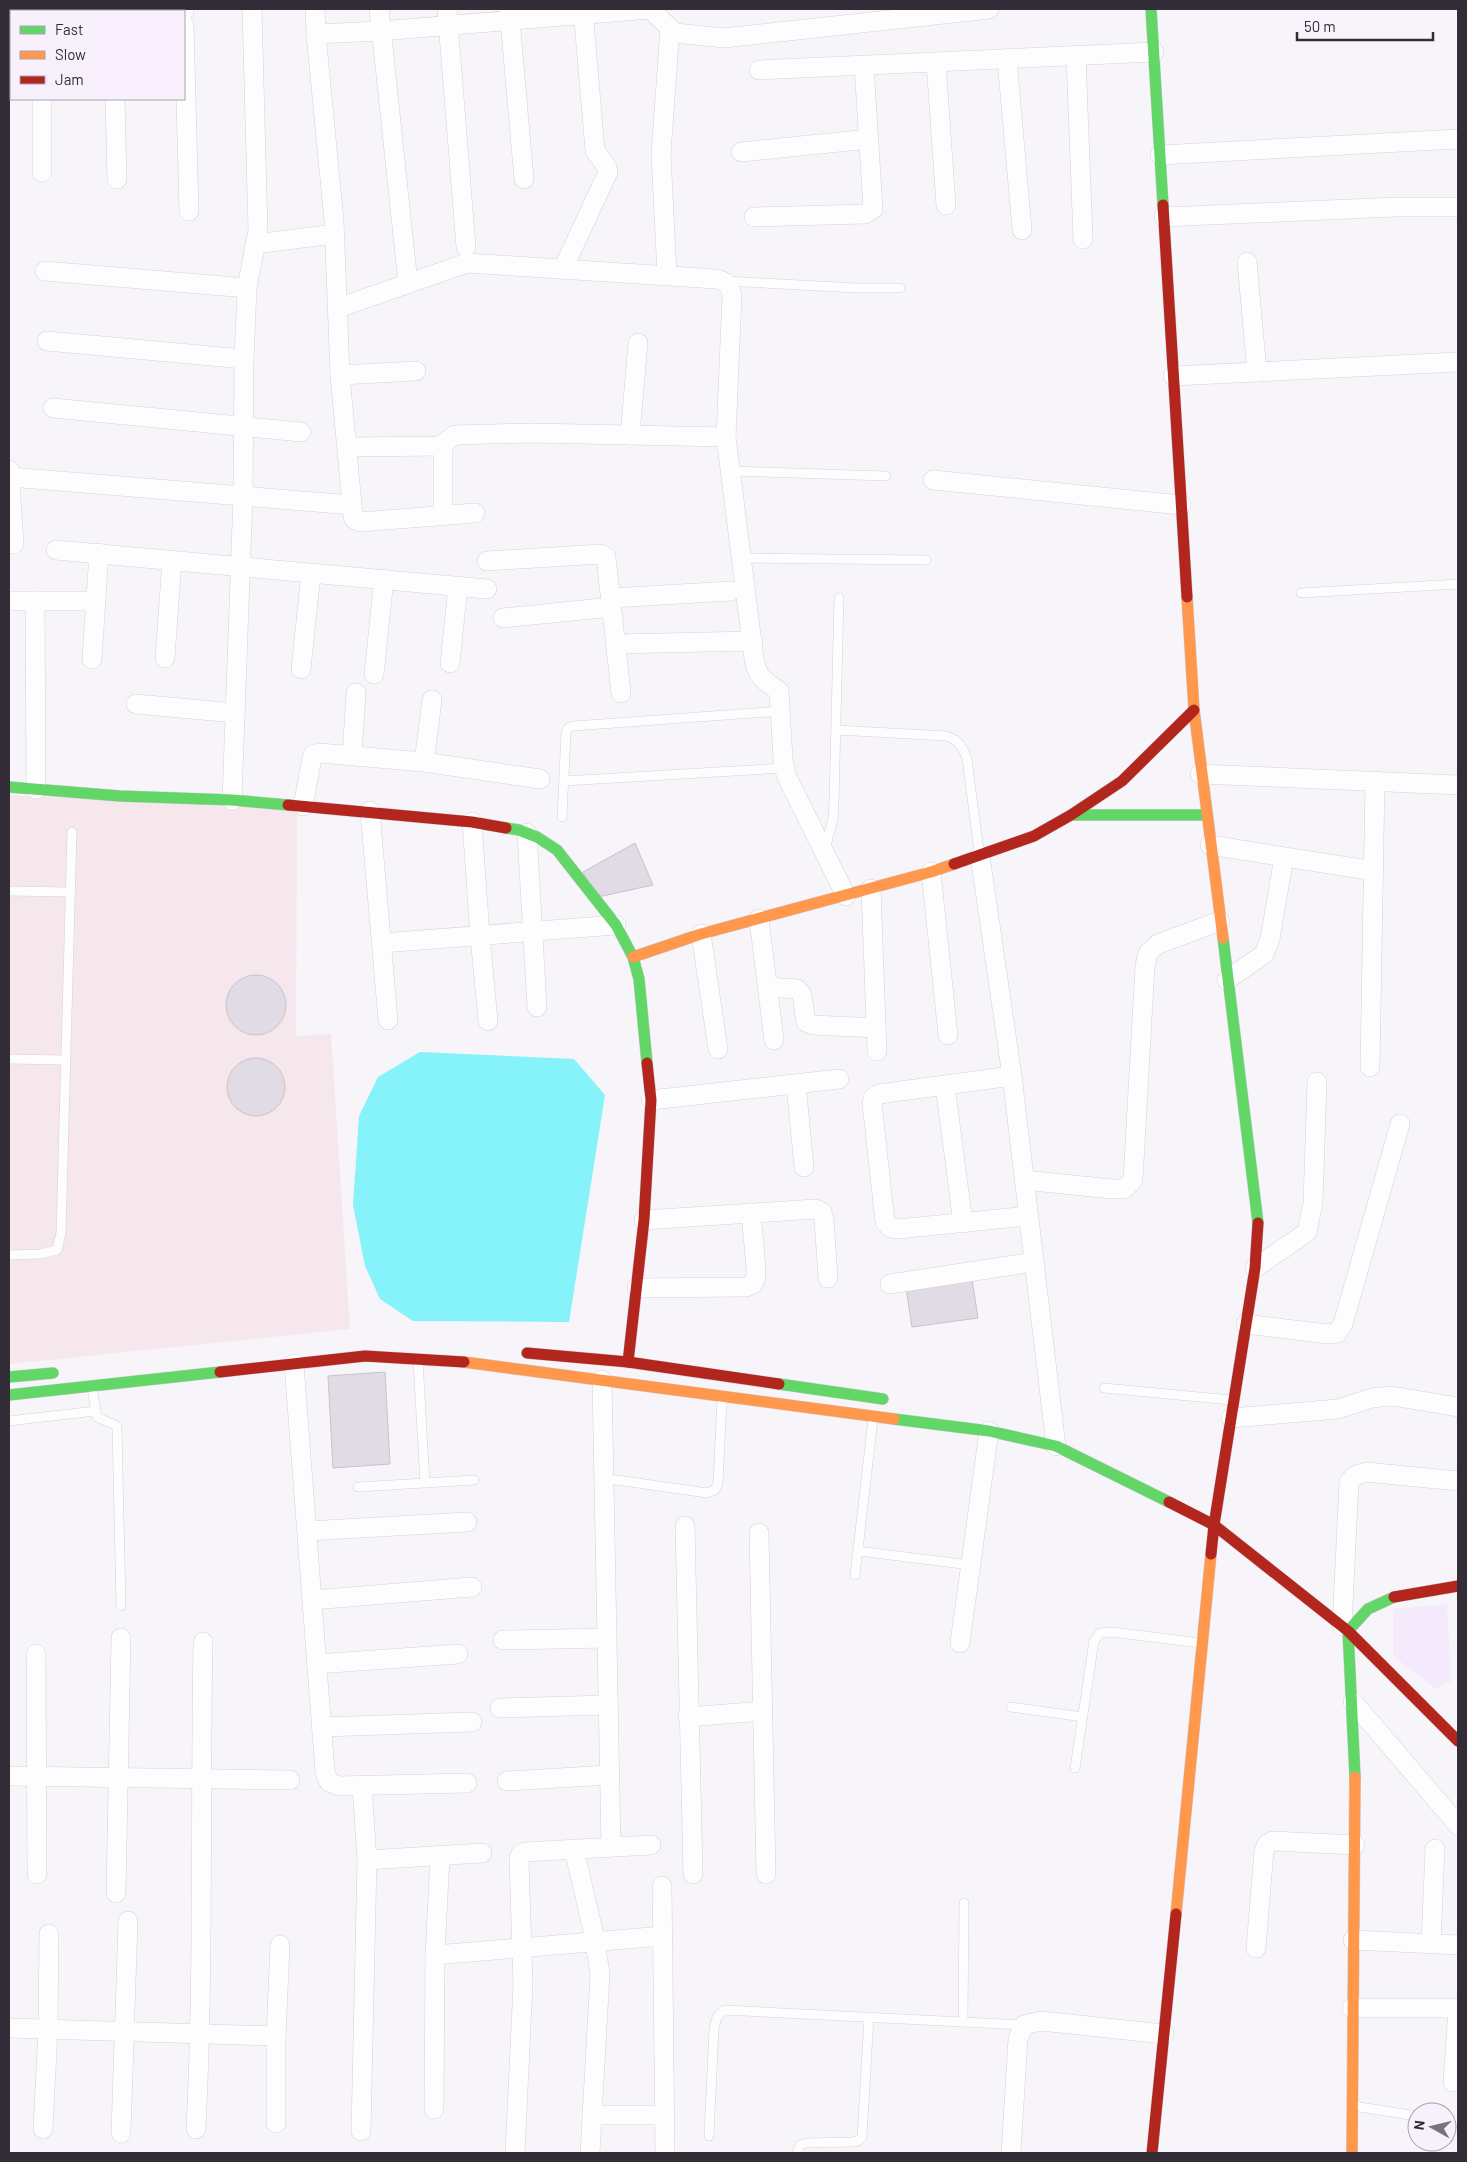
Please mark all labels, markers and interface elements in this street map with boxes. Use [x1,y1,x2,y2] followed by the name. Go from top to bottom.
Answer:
[10,10,185,100] legend
[1297,10,1433,42] scale bar
[1304,17,1336,35] text: 50 m
[55,20,83,38] text: Fast
[55,45,86,63] text: Slow
[55,70,84,88] text: Jam
[1407,2102,1457,2152] north arrow
[1410,2119,1428,2131] text: N

